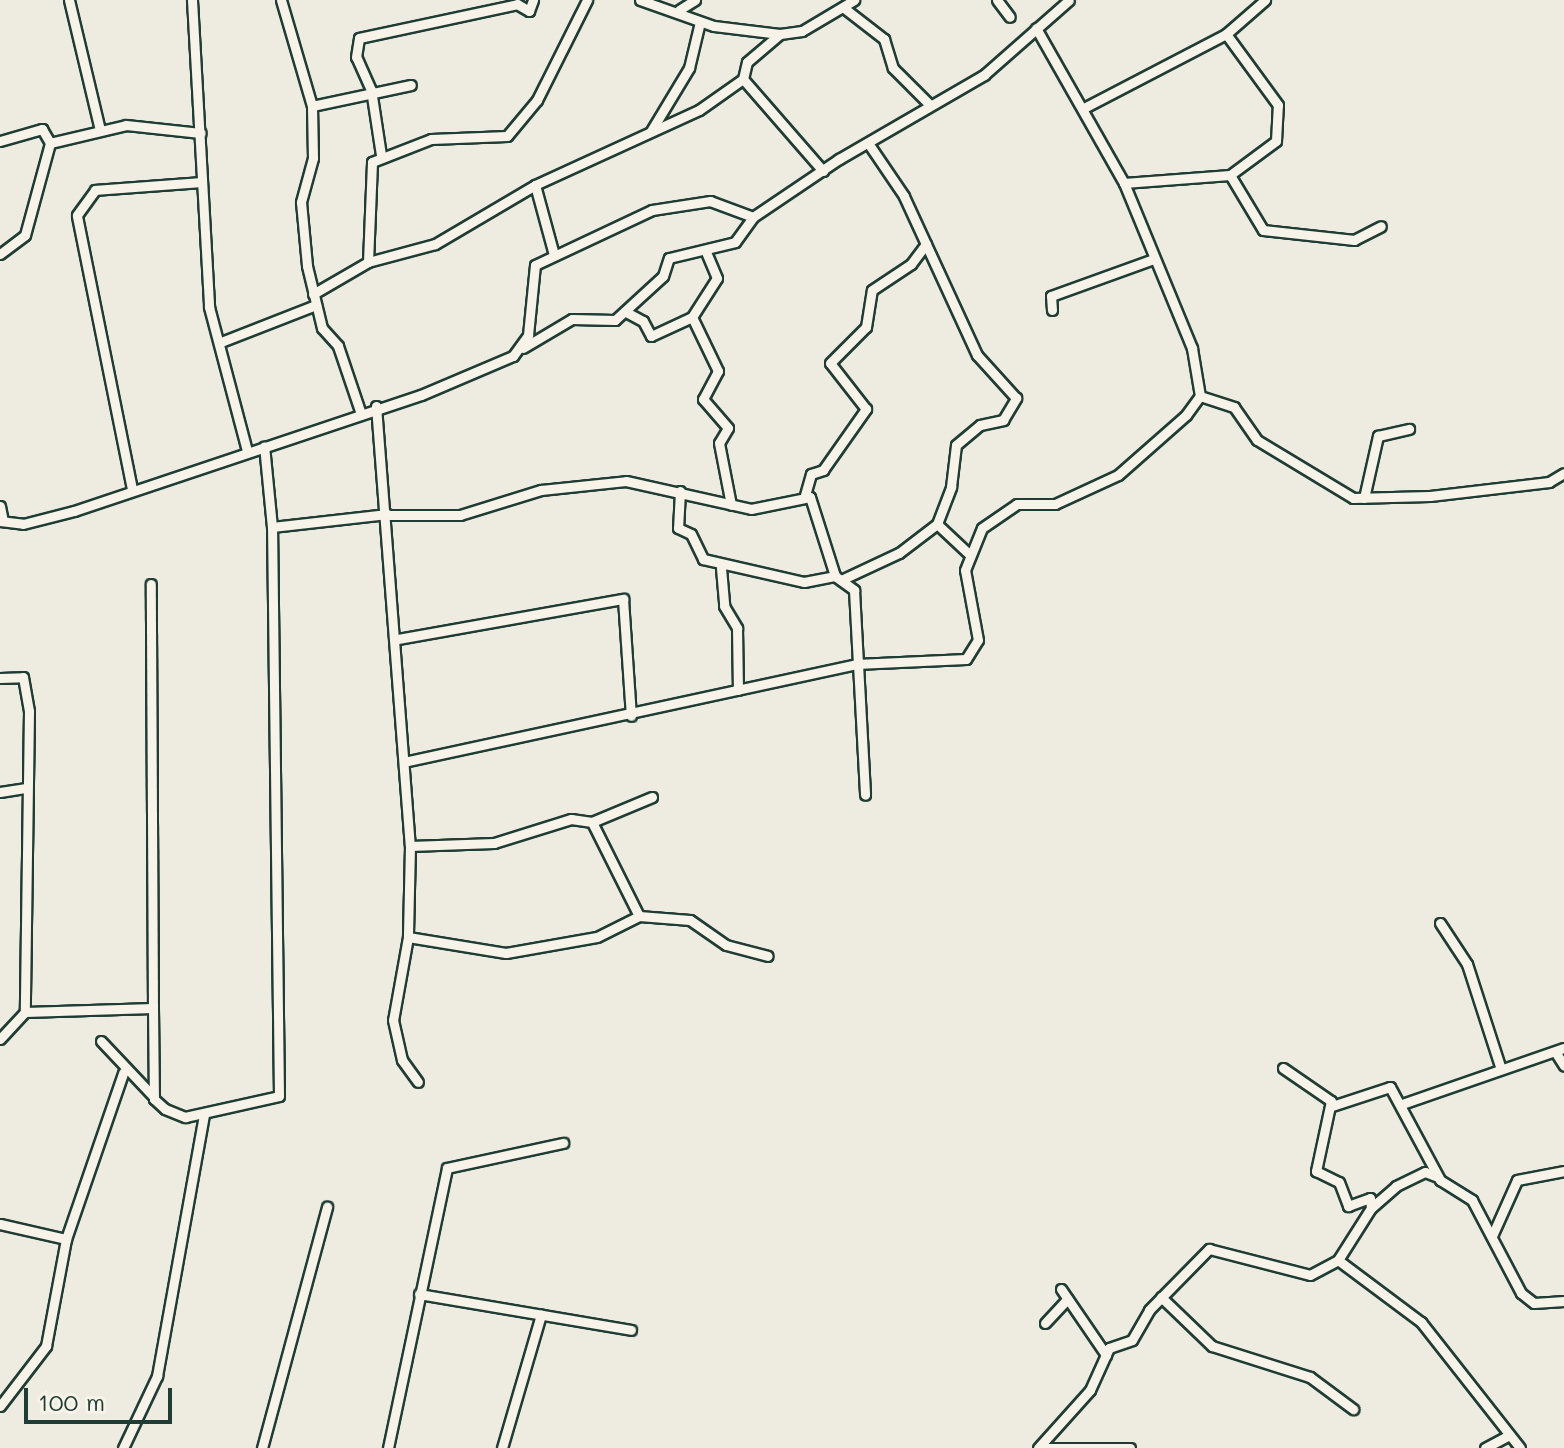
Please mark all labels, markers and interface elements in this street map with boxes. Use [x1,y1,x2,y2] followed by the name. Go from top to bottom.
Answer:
[28,1372,176,1422] scale bar
[38,1386,105,1417] text: 100 m

